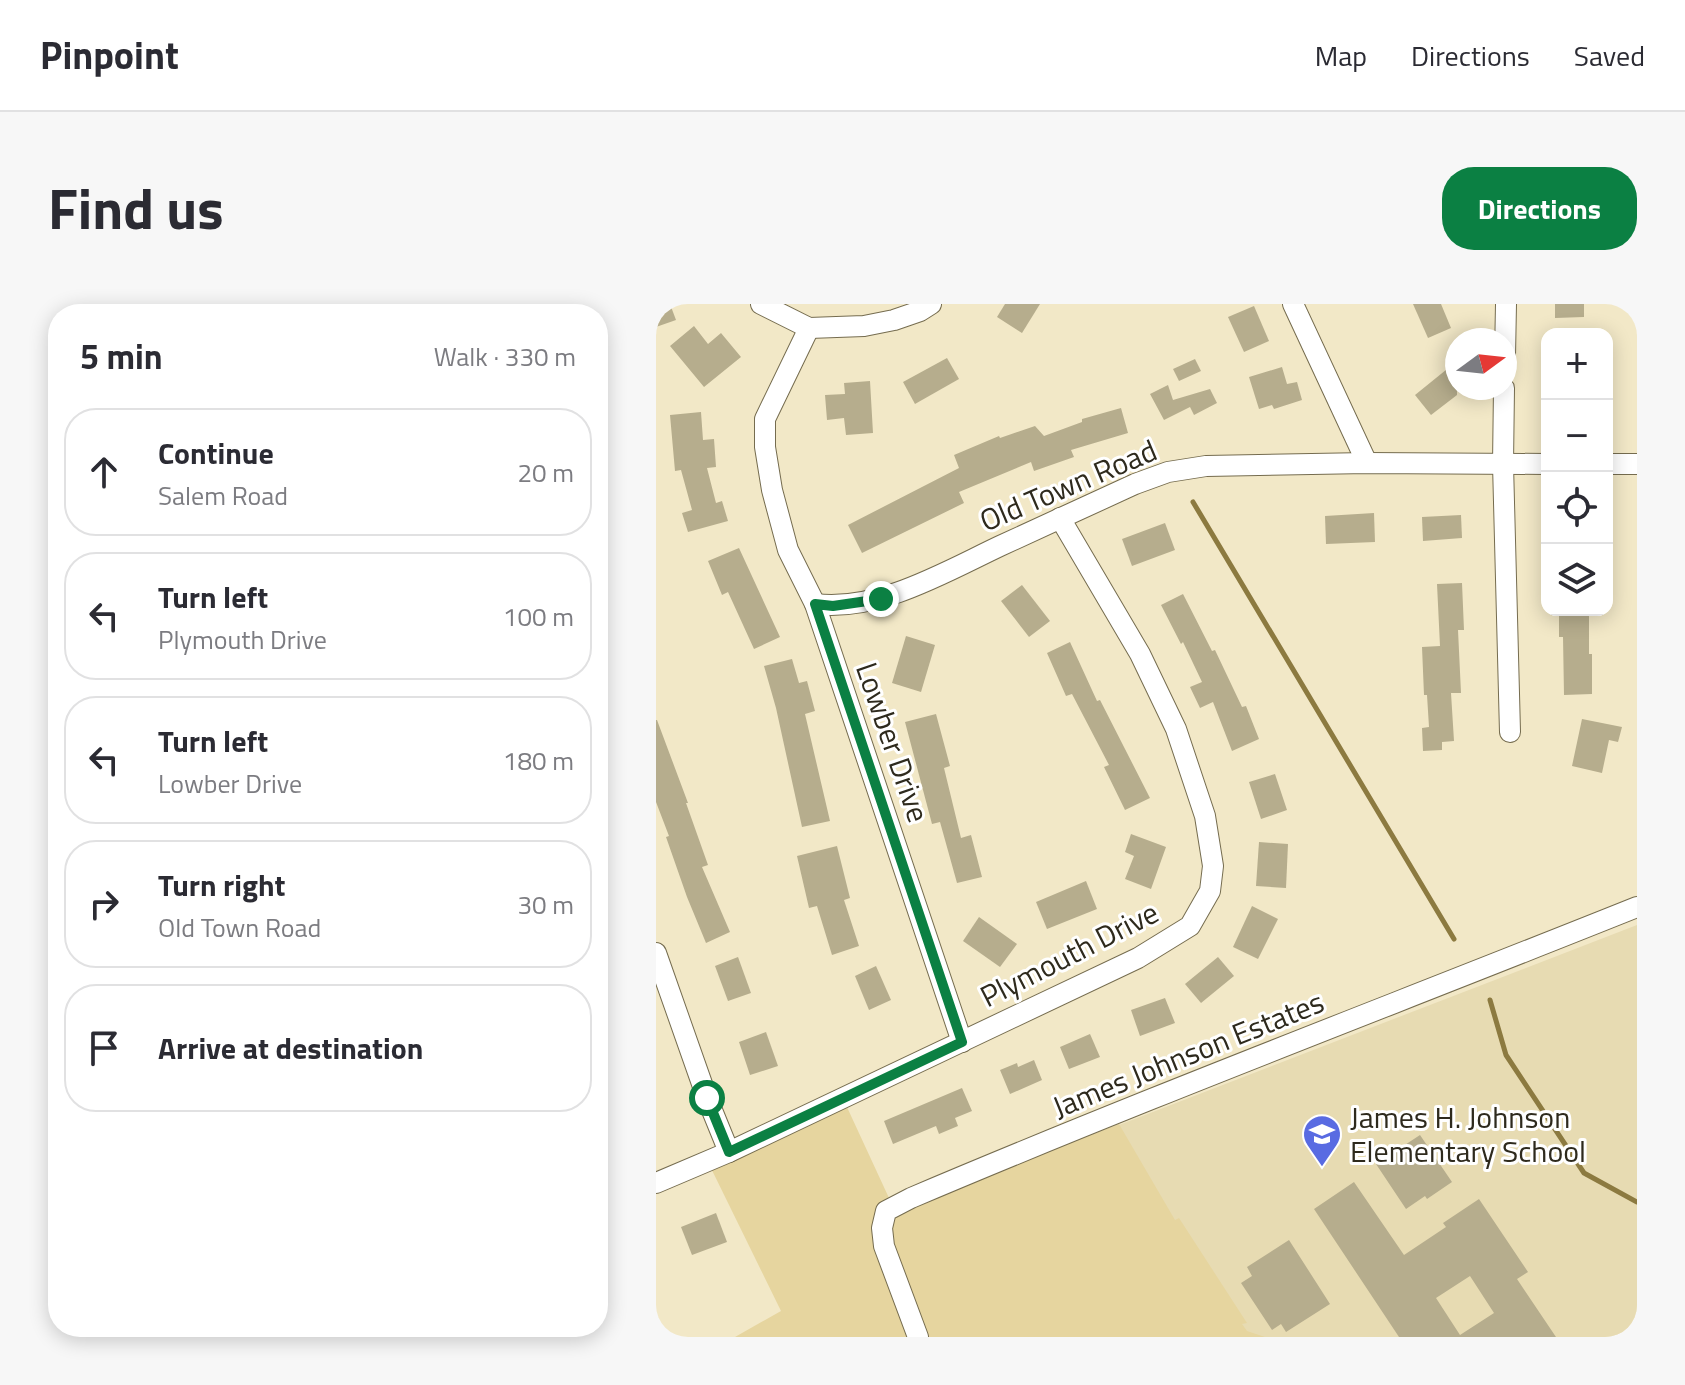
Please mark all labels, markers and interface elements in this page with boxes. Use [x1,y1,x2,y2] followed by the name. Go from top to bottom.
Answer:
[40,26,179,84] text: Pinpoint
[1315,34,1367,77] text: Map
[1411,34,1530,77] text: Directions
[1574,34,1645,77] text: Saved
[48,166,224,251] text: Find us
[1442,167,1637,250] button: Directions
[1445,328,1517,400] north arrow
[1541,328,1613,616] map controls
[1541,328,1613,400] button: +
[80,330,163,382] text: 5 min
[434,337,576,376] text: Walk · 330 m
[1541,400,1613,472] button: −
[972,427,1164,543] street label: Old Town Road
[158,430,274,476] text: Continue
[82,450,126,494] icon: ahead
[517,453,574,492] text: 20 m
[1541,472,1613,544] button: locate
[158,476,288,515] text: Salem Road
[1541,544,1613,616] button: layers
[158,574,268,620] text: Turn left
[863,581,899,617] route end
[82,594,126,638] icon: left
[503,597,574,636] text: 100 m
[158,620,327,659] text: Plymouth Drive
[844,656,942,828] street label: Lowber Drive
[158,718,268,764] text: Turn left
[82,738,126,782] icon: left
[503,741,574,780] text: 180 m
[158,764,302,803] text: Lowber Drive
[158,862,286,908] text: Turn right
[82,882,126,926] icon: right
[517,885,574,924] text: 30 m
[972,889,1166,1019] street label: Plymouth Drive
[158,908,321,947] text: Old Town Road
[1045,978,1331,1130] street label: James Johnson Estates
[158,1025,423,1071] text: Arrive at destination
[82,1026,126,1070] icon: arrive
[689,1080,725,1116] route start
[1350,1094,1586,1174] place label: James H. Johnson Elementary School
[1301,1113,1343,1168] school or university icon: James H. Johnson Elementary School

